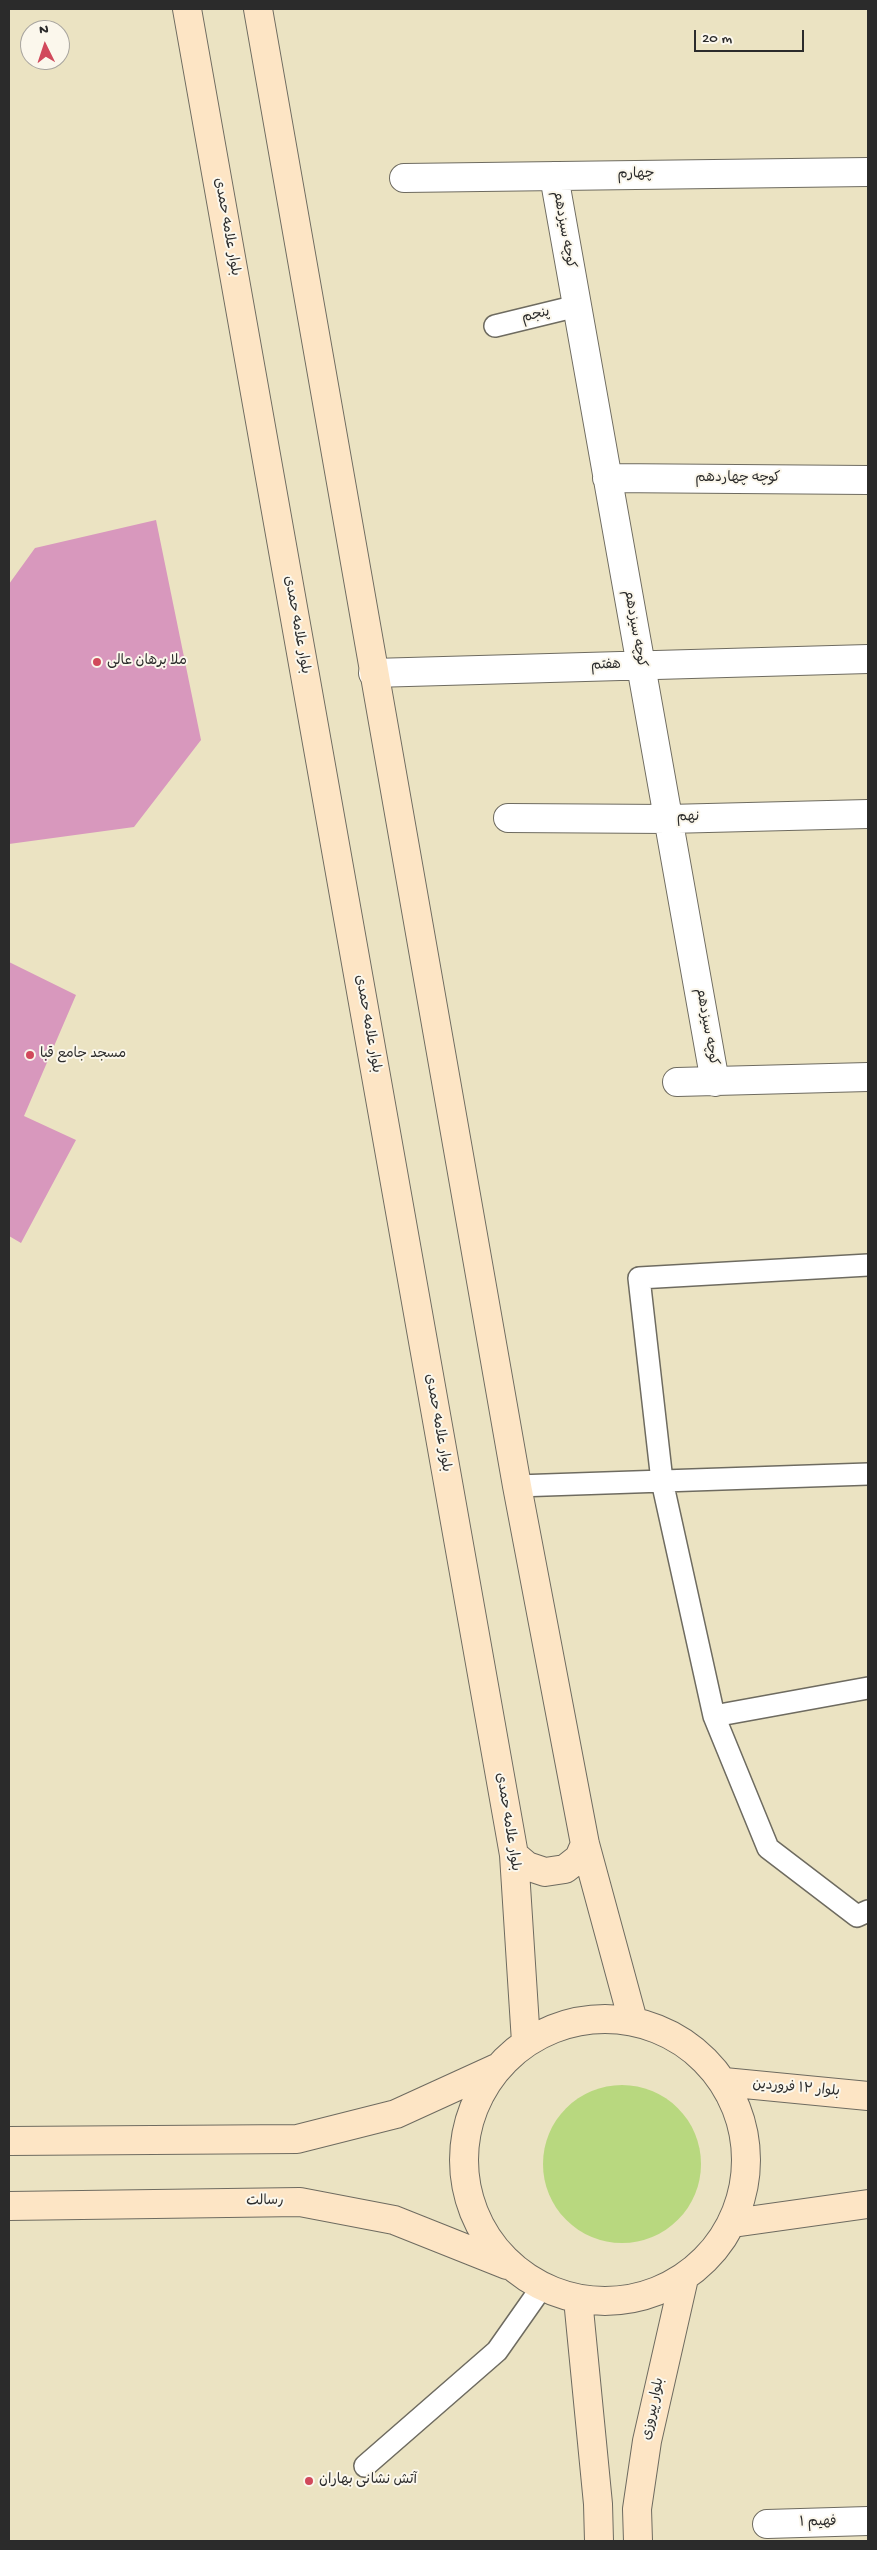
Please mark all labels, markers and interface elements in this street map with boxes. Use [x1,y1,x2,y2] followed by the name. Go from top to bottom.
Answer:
[20,20,70,70] north arrow
[697,20,807,52] scale bar
[39,22,49,39] text: N
[702,30,732,48] text: 20 m
[617,166,655,184] street label: چهارم
[209,177,243,277] street label: بلوار علامه حمدی
[548,190,578,270] street label: کوچه سیزدهم
[520,304,552,328] street label: پنجم
[695,471,781,487] street label: کوچه چهاردهم
[279,575,313,675] street label: بلوار علامه حمدی
[619,589,649,669] street label: کوچه سیزدهم
[107,654,187,670] place label: ملا برهان عالی
[91,656,103,668] marker: ملا برهان عالی
[591,657,621,675] street label: هفتم
[676,809,700,827] street label: نهم
[350,974,384,1074] street label: بلوار علامه حمدی
[691,987,721,1067] street label: کوچه سیزدهم
[40,1047,126,1063] place label: مسجد جامع قبا
[24,1049,36,1061] marker: مسجد جامع قبا
[420,1373,454,1473] street label: بلوار علامه حمدی
[491,1772,523,1872] street label: بلوار علامه حمدی
[752,2077,840,2101] street label: بلوار ۱۲ فروردین
[246,2193,284,2211] street label: رسالت
[639,2376,669,2442] street label: بلوار پیروزی
[319,2473,417,2489] place label: آتش نشانی بهاران
[303,2475,315,2487] marker: آتش نشانی بهاران
[799,2514,837,2532] street label: فهیم ۱

